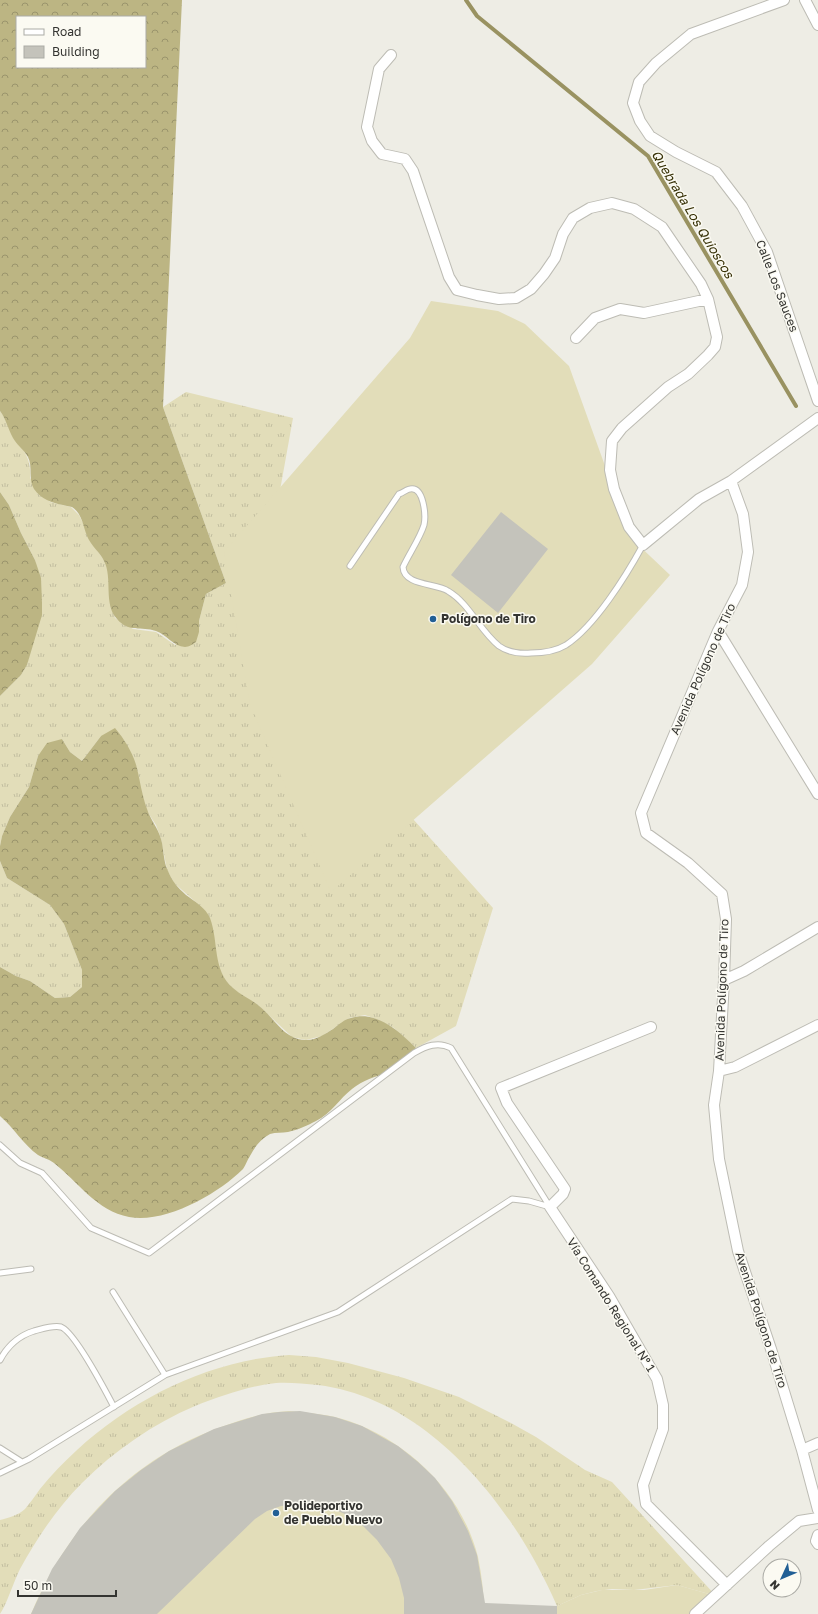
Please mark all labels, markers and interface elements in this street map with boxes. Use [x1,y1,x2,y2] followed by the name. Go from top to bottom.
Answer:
[16,16,146,68] legend
[52,24,81,39] text: Road
[52,44,100,59] text: Building
[648,147,738,282] water label: Quebrada Los Quioscos
[753,238,802,334] street label: Calle Los Sauces
[667,601,738,737] street label: Avenida Polígono de Tiro
[441,611,536,626] place label: Polígono de Tiro
[428,614,438,624] marker: Polígono de Tiro
[712,919,731,1061] street label: Avenida Polígono de Tiro
[564,1235,659,1375] street label: Vía Comando Regional Nº 1
[732,1250,791,1390] street label: Avenida Polígono de Tiro
[284,1498,383,1527] place label: Polideportivo de Pueblo Nuevo
[271,1508,281,1518] marker: Polideportivo de Pueblo Nuevo
[762,1558,802,1598] north arrow
[18,1572,116,1598] scale bar
[24,1578,52,1593] text: 50 m
[767,1578,782,1593] text: N

